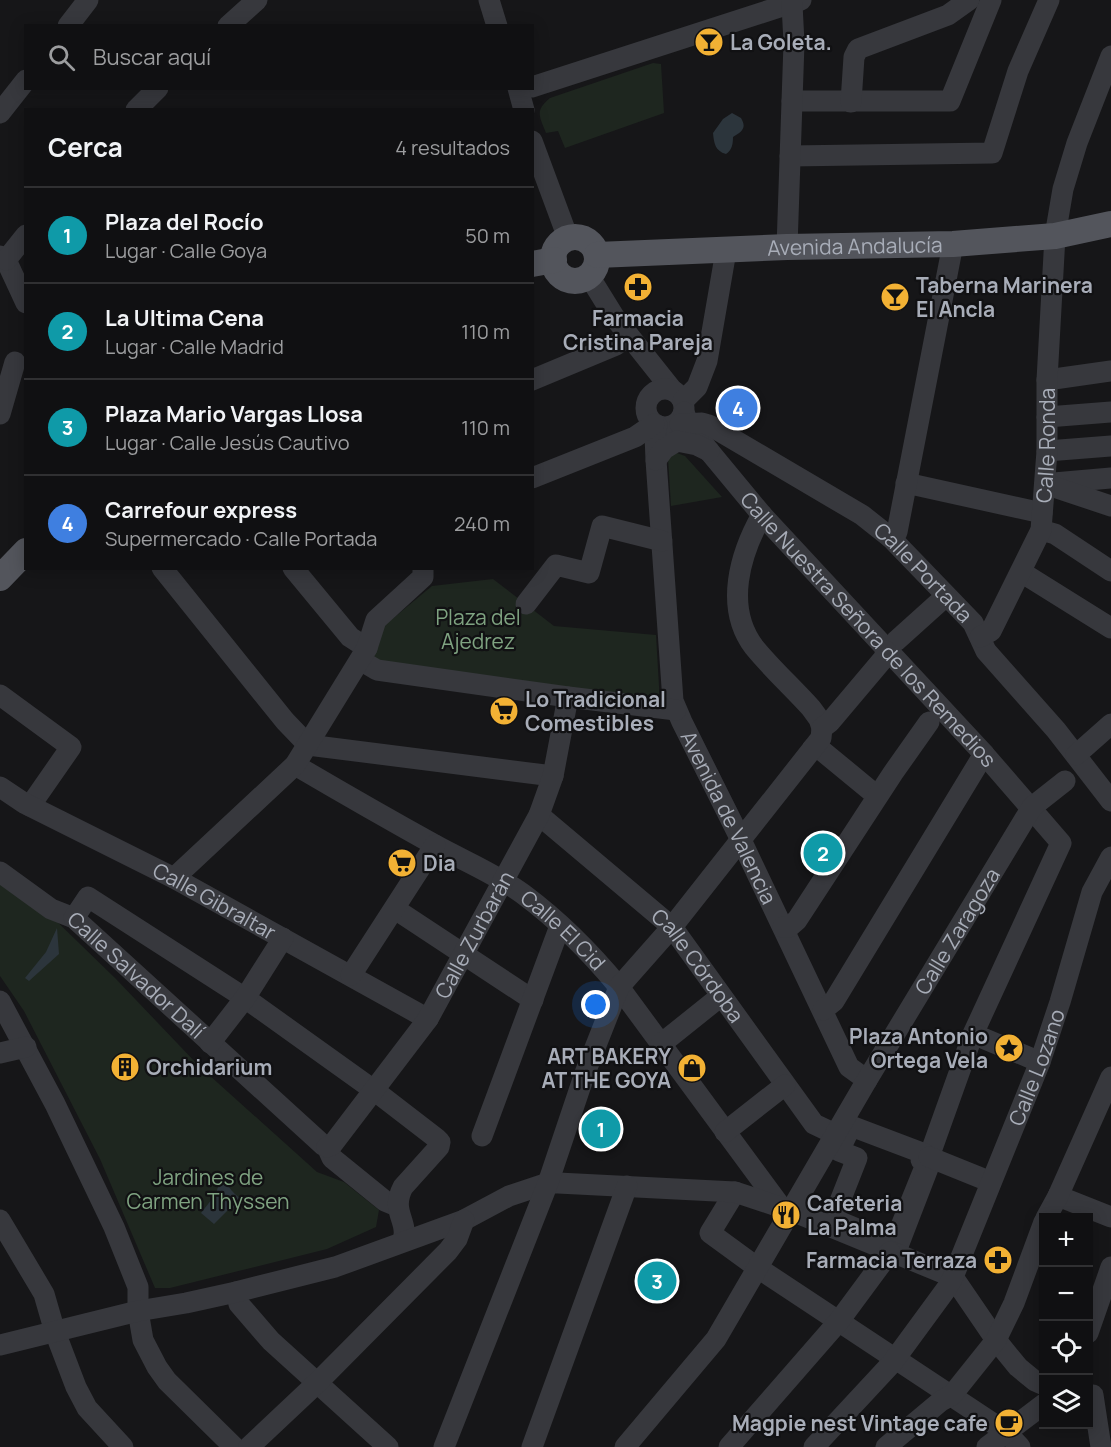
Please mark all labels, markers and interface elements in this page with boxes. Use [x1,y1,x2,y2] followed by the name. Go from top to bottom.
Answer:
[24,24,534,90] search box
[693,26,725,58] bar icon: La Goleta.
[730,28,832,56] place label: La Goleta.
[45,41,78,74] icon: search
[93,42,211,72] text: Buscar aquí
[48,129,123,165] text: Cerca
[395,134,510,161] text: 4 resultados
[105,207,264,237] text: Plaza del Rocío
[63,222,72,249] text: 1
[465,222,510,249] text: 50 m
[766,230,943,262] street label: Avenida Andalucía
[105,237,267,264] text: Lugar · Calle Goya
[622,271,654,303] pharmacy icon: Farmacia Cristina Pareja
[916,271,1093,323] place label: Taberna Marinera El Ancla
[879,281,911,313] bar icon: Taberna Marinera El Ancla
[105,303,264,333] text: La Ultima Cena
[563,304,713,356] place label: Farmacia Cristina Pareja
[62,318,73,345] text: 2
[461,318,510,345] text: 110 m
[105,333,284,360] text: Lugar · Calle Madrid
[718,386,758,430] pin: 4
[1029,388,1061,504] street label: Calle Ronda
[105,399,363,429] text: Plaza Mario Vargas Llosa
[62,414,73,441] text: 3
[461,414,510,441] text: 110 m
[105,429,350,456] text: Lugar · Calle Jesús Cautivo
[734,486,1003,773] street label: Calle Nuestra Señora de los Remedios
[105,495,297,525] text: Carrefour express
[61,510,74,537] text: 4
[454,510,510,537] text: 240 m
[868,516,979,628] street label: Calle Portada
[105,525,377,552] text: Supermercado · Calle Portada
[435,603,521,655] park label: Plaza del Ajedrez
[525,685,666,737] place label: Lo Tradicional Comestibles
[488,695,520,727] supermarket icon: Lo Tradicional Comestibles
[675,726,783,909] street label: Avenida de Valencia
[804,830,842,876] pin: 2
[386,847,418,879] supermarket icon: Dia
[423,849,456,877] place label: Dia
[148,856,281,946] street label: Calle Gibraltar
[908,863,1006,1000] street label: Calle Zaragoza
[428,866,520,1003] street label: Calle Zurbarán
[515,883,612,976] street label: Calle El Cid
[646,902,750,1028] street label: Calle Córdoba
[62,905,211,1045] street label: Calle Salvador Dalí
[581,990,610,1019] your location
[1002,1005,1071,1130] street label: Calle Lozano
[849,1022,988,1074] place label: Plaza Antonio Ortega Vela
[993,1032,1025,1064] place icon: Plaza Antonio Ortega Vela
[542,1042,671,1094] place label: ART BAKERY AT THE GOYA
[109,1051,141,1083] building icon: Orchidarium
[676,1052,708,1084] shop icon: ART BAKERY AT THE GOYA
[146,1053,272,1081] place label: Orchidarium
[582,1106,620,1152] pin: 1
[126,1163,290,1215] park label: Jardines de Carmen Thyssen
[807,1189,902,1241] place label: Cafeteria La Palma
[770,1199,802,1231] restaurant icon: Cafeteria La Palma
[1039,1213,1093,1429] map controls
[1039,1213,1093,1267] button: +
[982,1244,1014,1276] pharmacy icon: Farmacia Terraza
[806,1246,977,1274] place label: Farmacia Terraza
[638,1258,676,1304] pin: 3
[1039,1267,1093,1321] button: −
[1039,1321,1093,1375] button: locate
[1039,1375,1093,1429] button: layers
[993,1407,1025,1439] cafe icon: Magpie nest Vintage cafe
[732,1409,988,1437] place label: Magpie nest Vintage cafe

